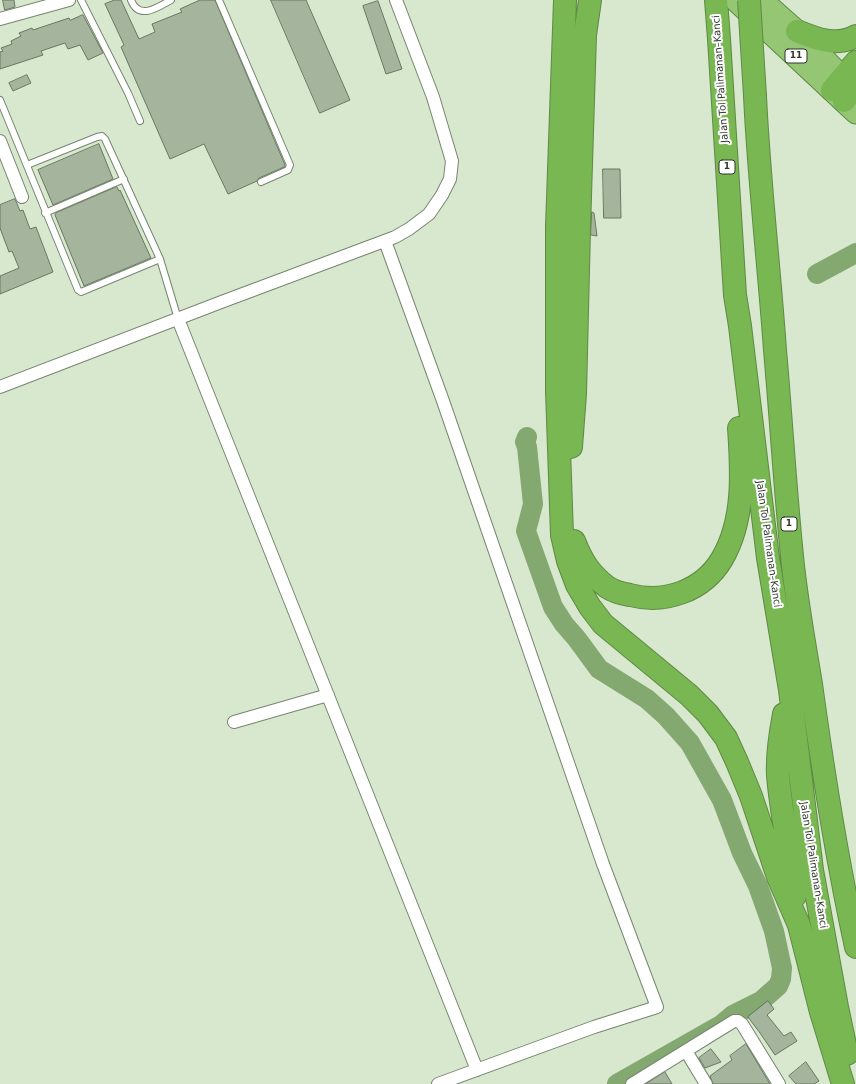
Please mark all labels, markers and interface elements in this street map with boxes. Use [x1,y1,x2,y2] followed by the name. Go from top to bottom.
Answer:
[711,15,731,143] street label: Jalan Tol Palimanan–Kanci
[785,49,807,63] road number: 11
[719,160,735,174] road number: 1
[753,480,783,608] street label: Jalan Tol Palimanan–Kanci
[781,517,797,531] road number: 1
[797,801,829,929] street label: Jalan Tol Palimanan–Kanci

